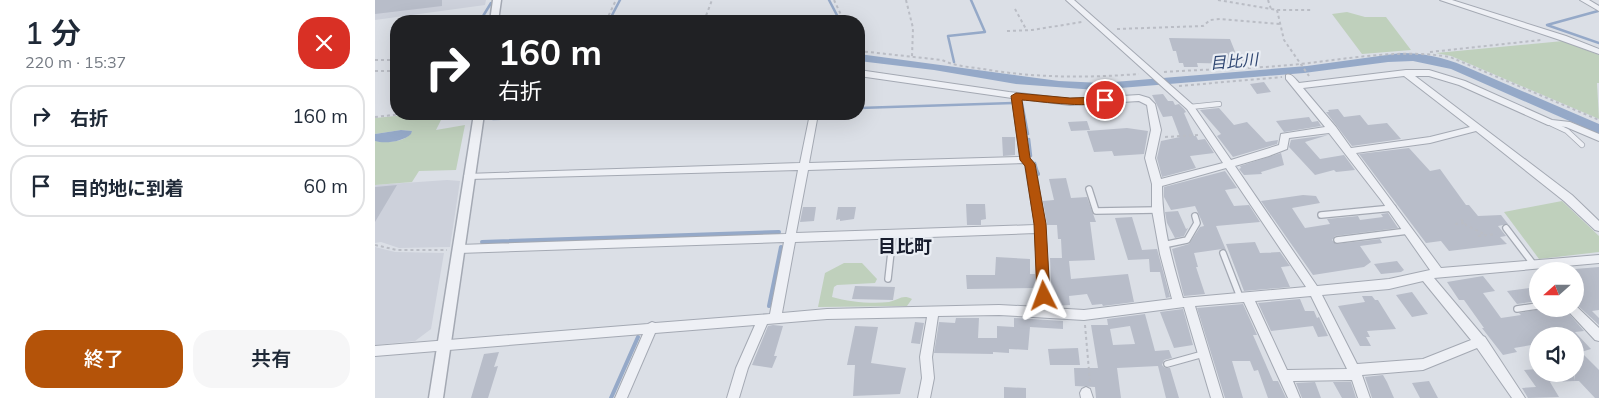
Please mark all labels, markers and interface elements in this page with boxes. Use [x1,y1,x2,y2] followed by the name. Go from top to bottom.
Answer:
[25,14,81,52] text: 1 分
[298,17,350,69] button: close
[498,30,602,74] text: 160 m
[415,35,480,100] icon: right
[1209,49,1261,73] water label: 目比川
[25,52,126,72] text: 220 m · 15:37
[498,77,542,105] text: 右折
[1084,79,1126,121] pin
[1091,86,1119,114] icon: arrive
[27,102,55,130] icon: right
[292,104,348,128] text: 160 m
[70,106,108,130] text: 右折
[27,172,55,200] icon: arrive
[304,174,348,198] text: 60 m
[70,176,184,200] text: 目的地に到着
[878,235,932,258] district label: 目比町
[1529,262,1584,318] north arrow
[1529,262,1584,382] map controls
[1017,269,1069,321] position arrow
[1529,327,1584,382] button: sound
[25,330,183,388] button: 終了
[193,330,350,388] button: 共有

